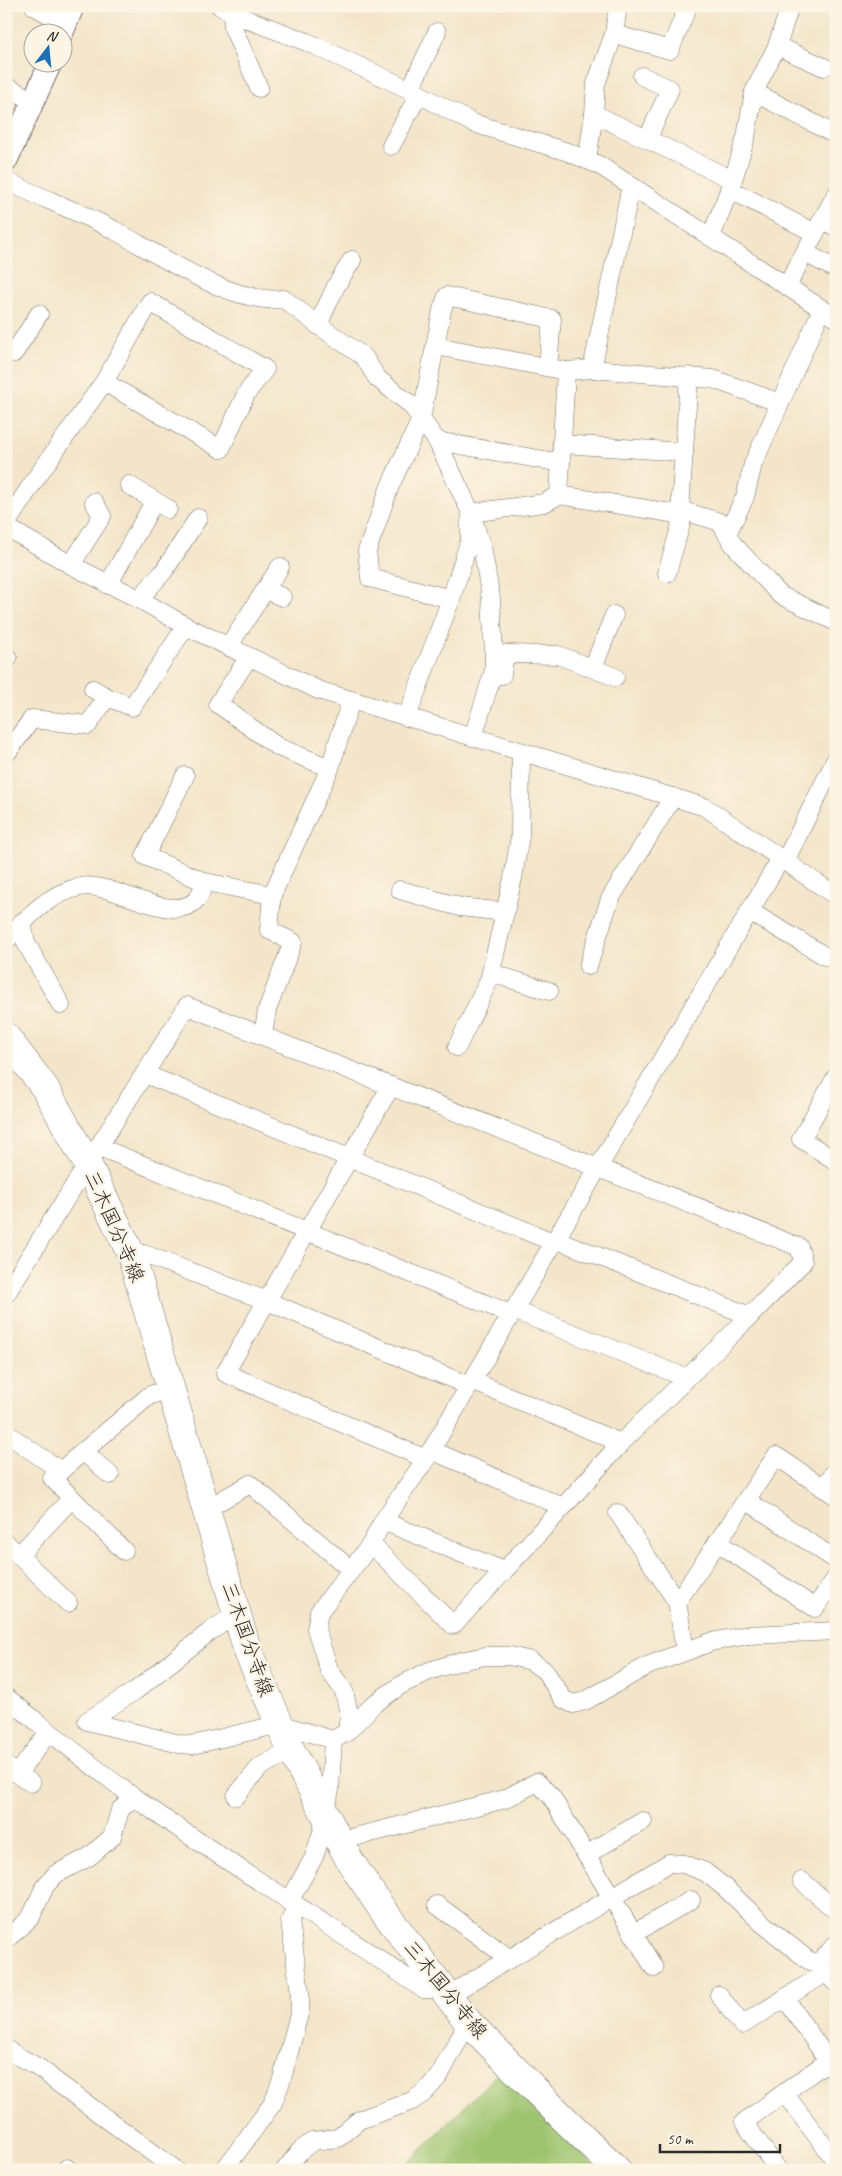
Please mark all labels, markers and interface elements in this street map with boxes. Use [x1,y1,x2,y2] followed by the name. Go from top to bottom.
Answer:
[22,22,72,72] north arrow
[45,27,60,46] text: N
[79,1166,150,1286] street label: 三木国分寺線
[216,1578,279,1700] street label: 三木国分寺線
[398,1935,493,2044] street label: 三木国分寺線
[660,2121,780,2153] scale bar
[667,2130,694,2149] text: 50 m

